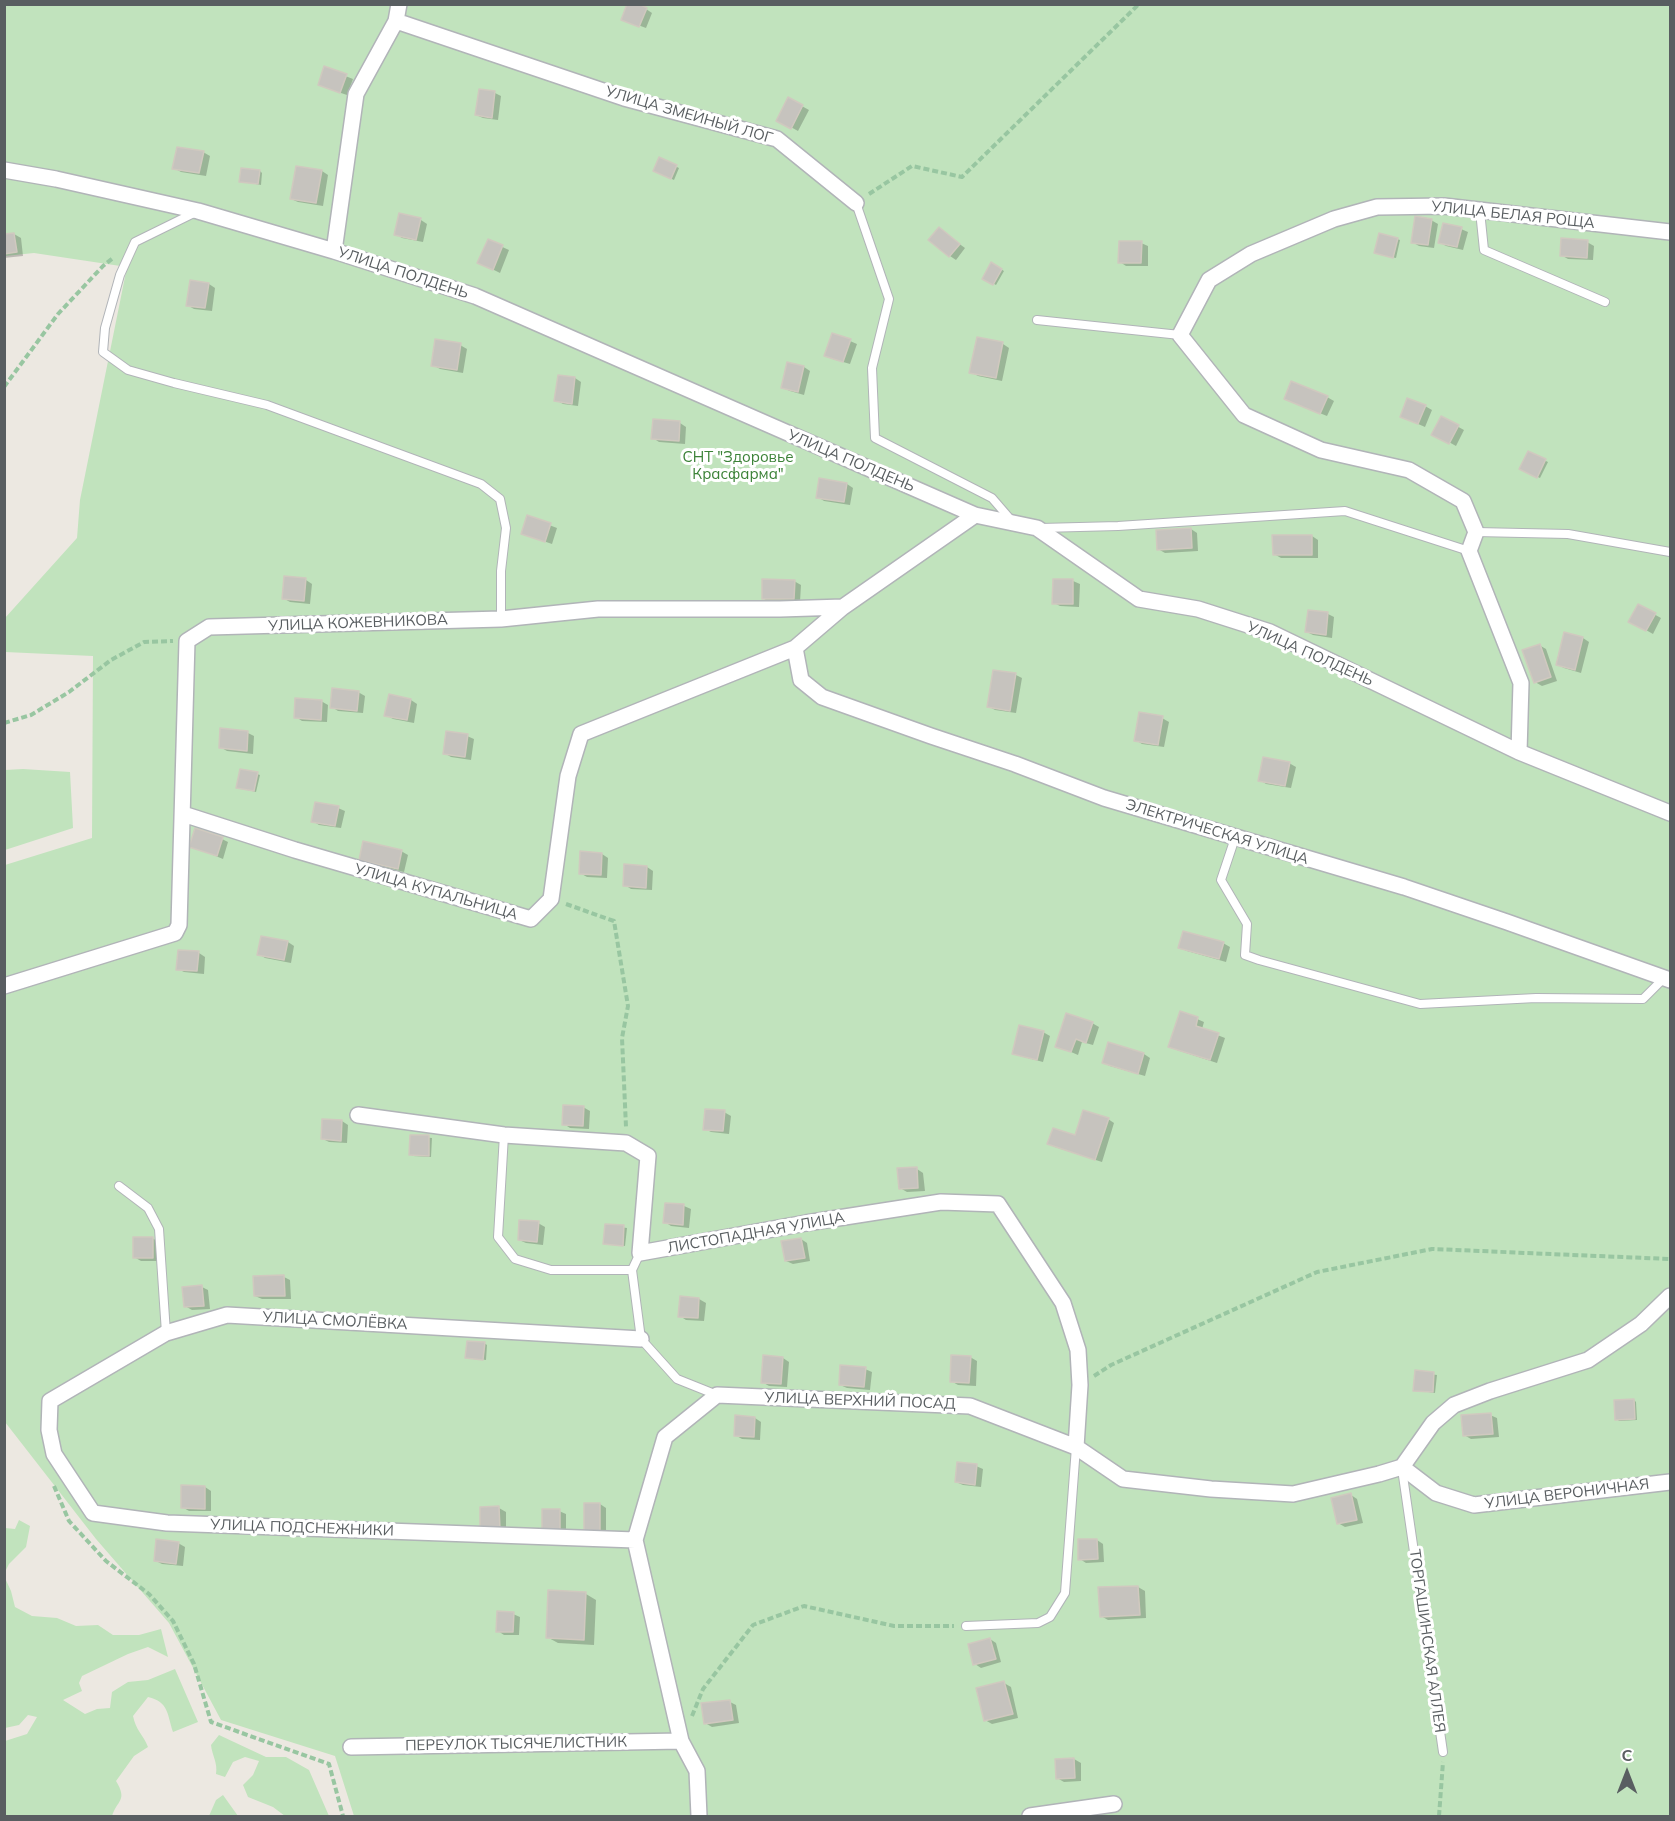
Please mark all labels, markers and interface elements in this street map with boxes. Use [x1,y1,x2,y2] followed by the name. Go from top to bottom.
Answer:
[603,82,775,148] street label: УЛИЦА ЗМЕИНЫЙ ЛОГ
[1430,197,1596,233] street label: УЛИЦА БЕЛАЯ РОЩА
[335,243,471,303] street label: УЛИЦА ПОЛДЕНЬ
[785,426,917,496] street label: УЛИЦА ПОЛДЕНЬ
[682,448,794,483] park label: СНТ "Здоровье Красфарма"
[268,611,448,635] street label: УЛИЦА КОЖЕВНИКОВА
[1244,618,1376,690] street label: УЛИЦА ПОЛДЕНЬ
[1123,796,1311,868] street label: ЭЛЕКТРИЧЕСКАЯ УЛИЦА
[352,860,520,924] street label: УЛИЦА КУПАЛЬНИЦА
[666,1209,846,1257] street label: ЛИСТОПАДНАЯ УЛИЦА
[262,1308,408,1334] street label: УЛИЦА СМОЛЁВКА
[764,1389,956,1413] street label: УЛИЦА ВЕРХНИЙ ПОСАД
[1484,1475,1650,1513] street label: УЛИЦА ВЕРОНИЧНАЯ
[210,1516,394,1540] street label: УЛИЦА ПОДСНЕЖНИКИ
[1405,1548,1449,1734] street label: ТОРГАШИНСКАЯ АЛЛЕЯ
[405,1733,627,1755] street label: ПЕРЕУЛОК ТЫСЯЧЕЛИСТНИК
[1597,1743,1657,1803] north arrow
[1622,1745,1632,1765] text: С

